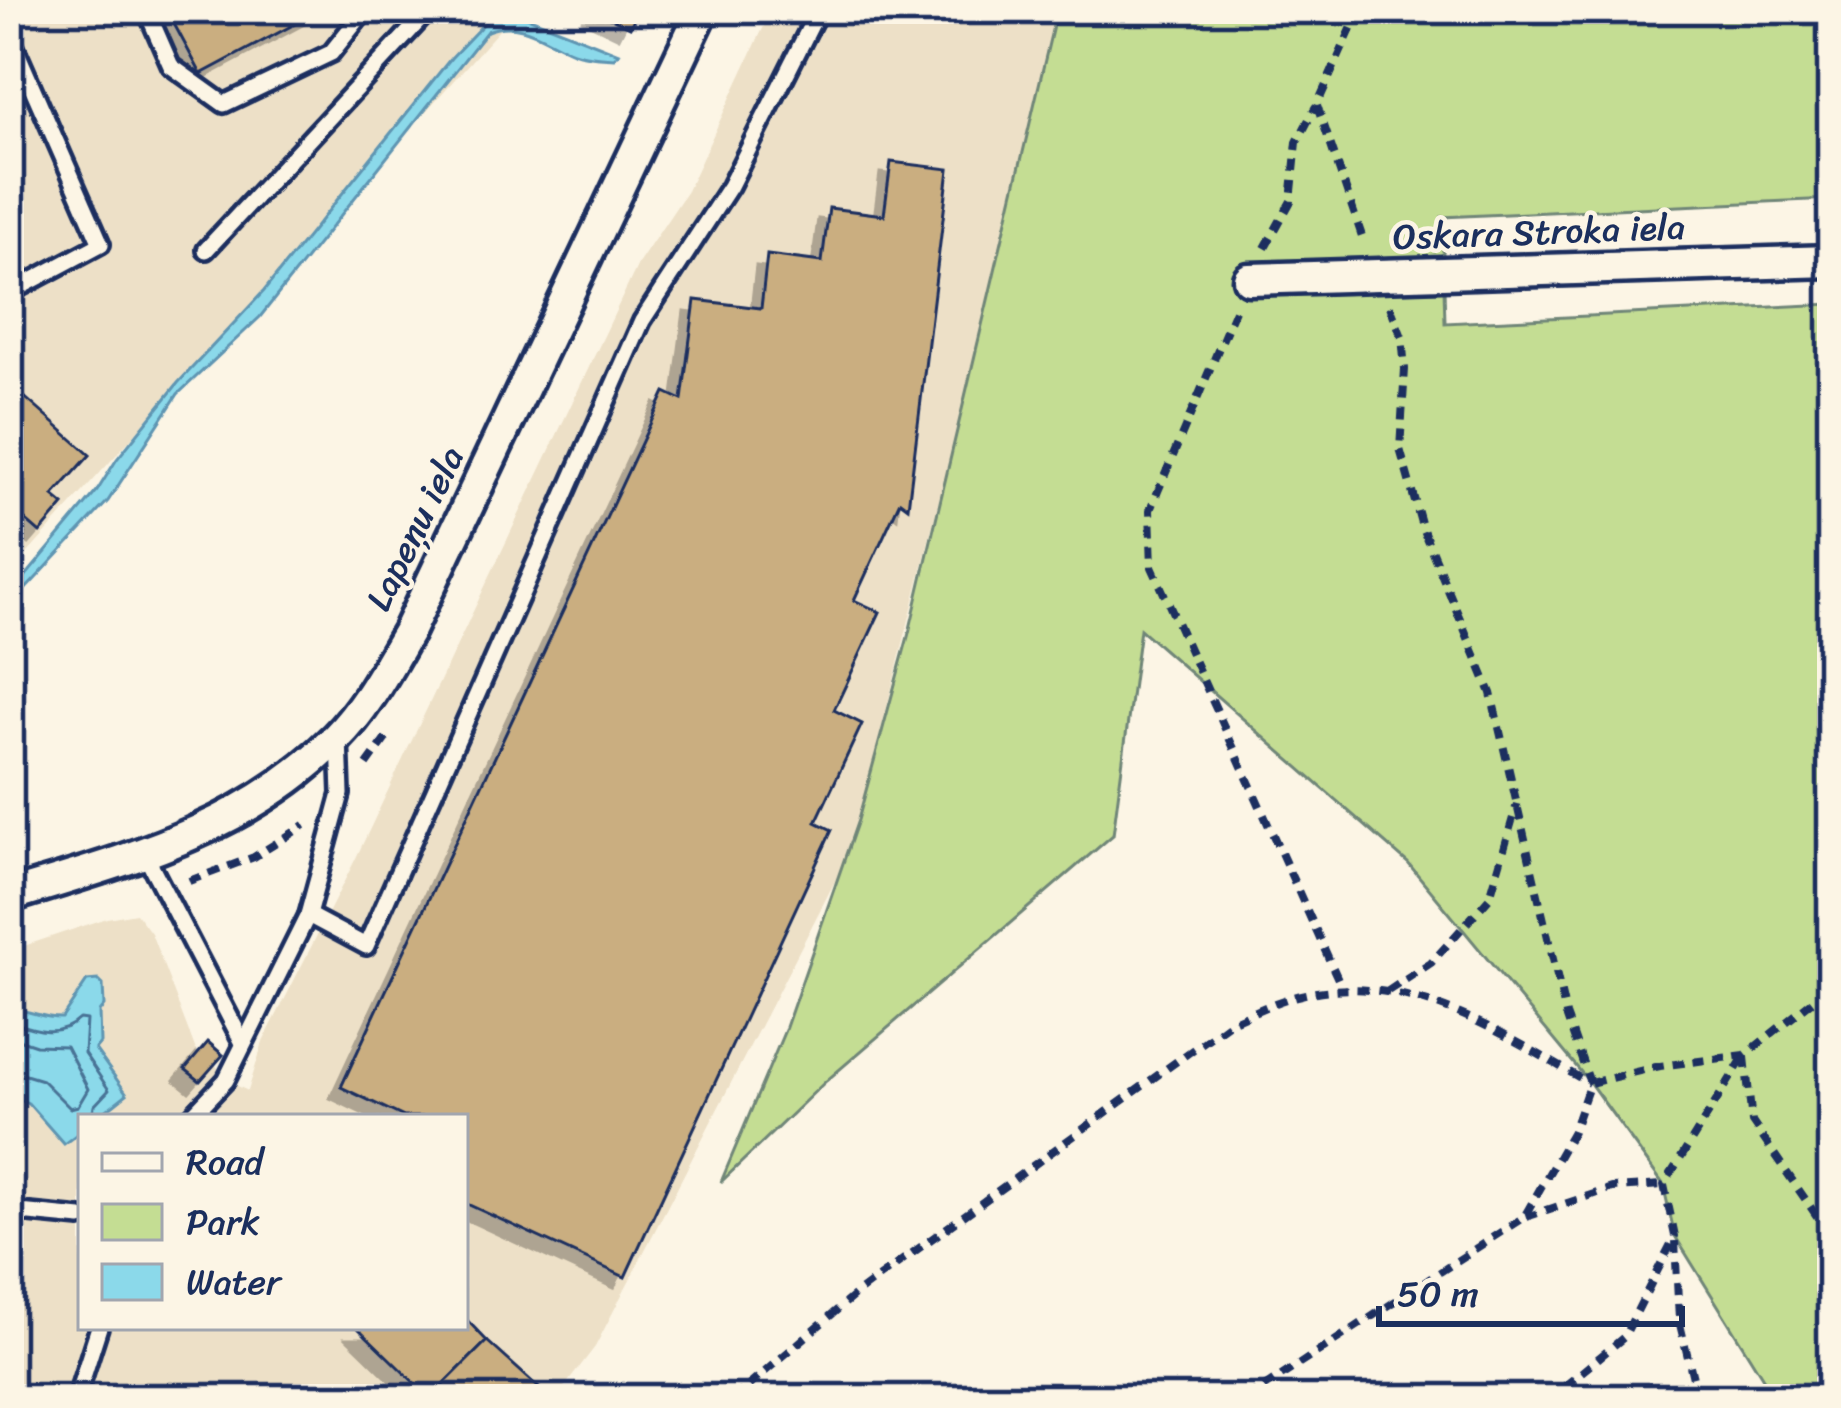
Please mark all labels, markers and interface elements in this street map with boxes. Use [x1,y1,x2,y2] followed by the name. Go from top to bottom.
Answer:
[1392,195,1686,269] street label: Oskara Stroka iela
[347,435,482,622] street label: Lapeņu iela
[78,1114,468,1330] legend
[186,1130,266,1194] text: Road
[186,1190,260,1254] text: Park
[186,1250,283,1314] text: Water
[1379,1252,1682,1326] scale bar
[1397,1262,1479,1326] text: 50 m

